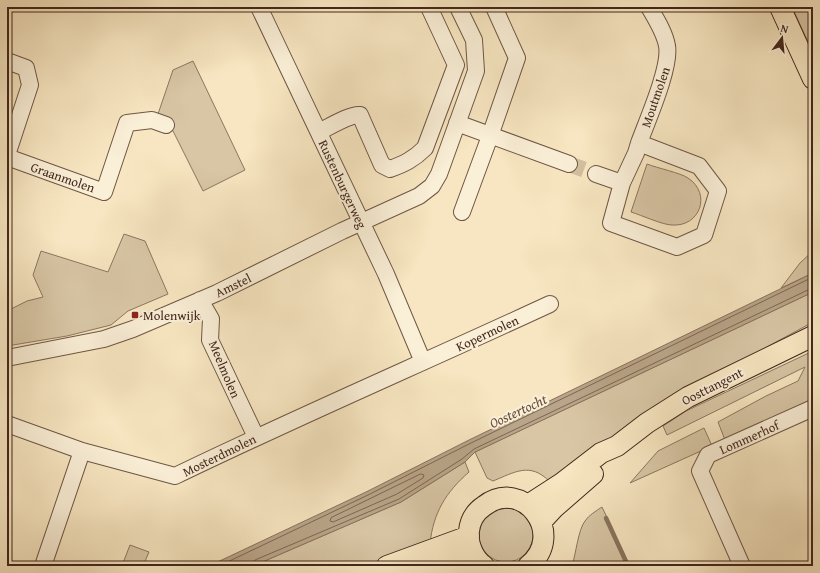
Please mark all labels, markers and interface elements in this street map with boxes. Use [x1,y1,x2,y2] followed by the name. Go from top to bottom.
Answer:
[762,18,802,58] north arrow
[779,20,791,37] text: N
[636,64,675,130] street label: Moutmolen
[314,137,372,232] street label: Rustenburgerweg
[28,158,98,198] street label: Graanmolen
[212,268,255,302] street label: Amstel
[143,306,201,325] place label: Molenwijk
[130,310,140,320] marker: Molenwijk
[453,310,522,356] street label: Kopermolen
[204,337,245,402] street label: Meelmolen
[678,363,747,410] street label: Oosttangent
[486,389,551,433] water label: Oostertocht
[716,415,784,459] street label: Lommerhof
[179,429,260,481] street label: Mosterdmolen

